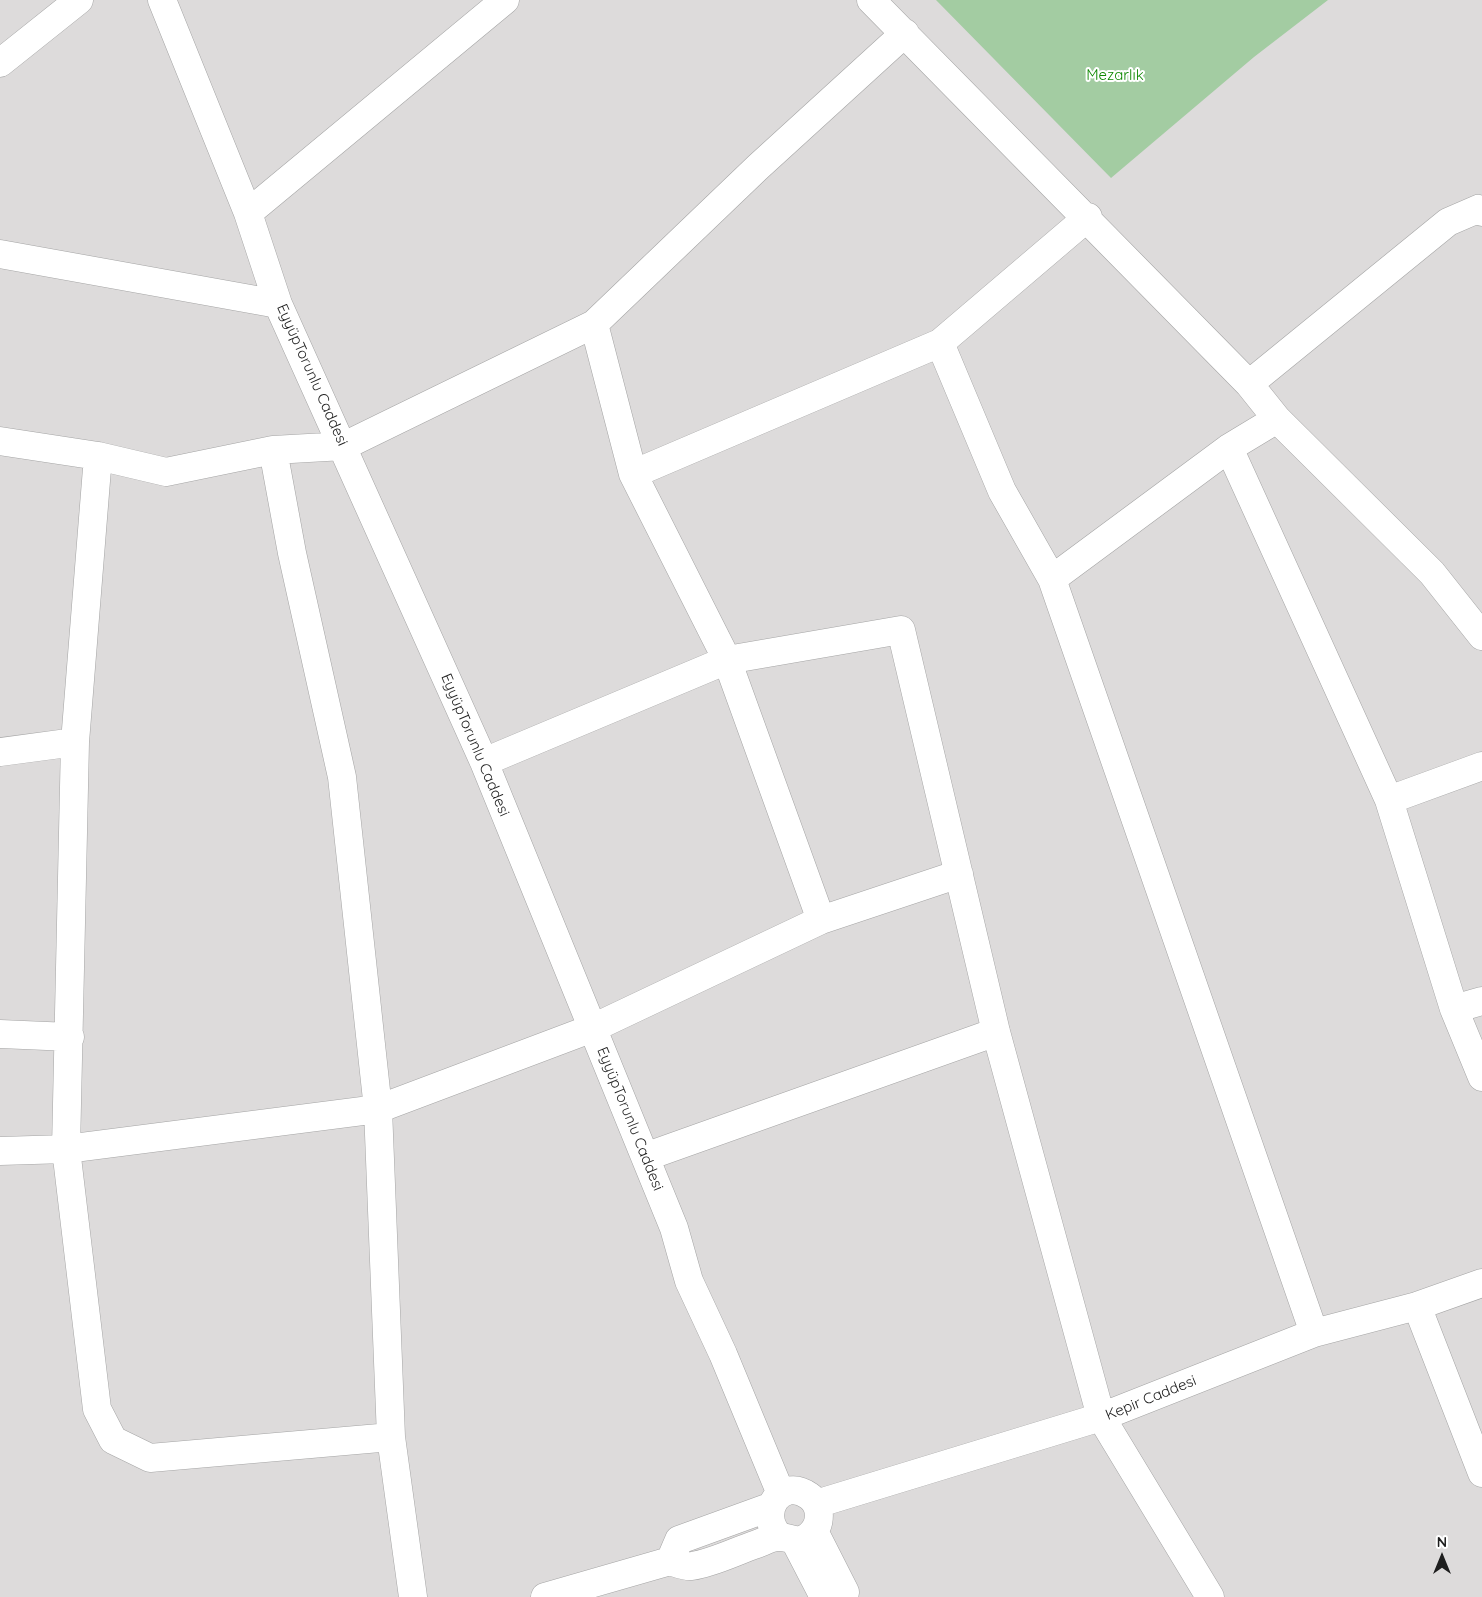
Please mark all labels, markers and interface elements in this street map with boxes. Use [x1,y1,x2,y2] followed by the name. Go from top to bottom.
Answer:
[1086,66,1144,84] park label: Mezarlık
[273,301,351,449] street label: EyyüpTorunlu Caddesi
[437,671,513,819] street label: EyyüpTorunlu Caddesi
[593,1045,667,1193] street label: EyyüpTorunlu Caddesi
[1103,1372,1199,1424] street label: Kepir Caddesi
[1417,1532,1467,1582] north arrow
[1437,1533,1447,1551] text: N

